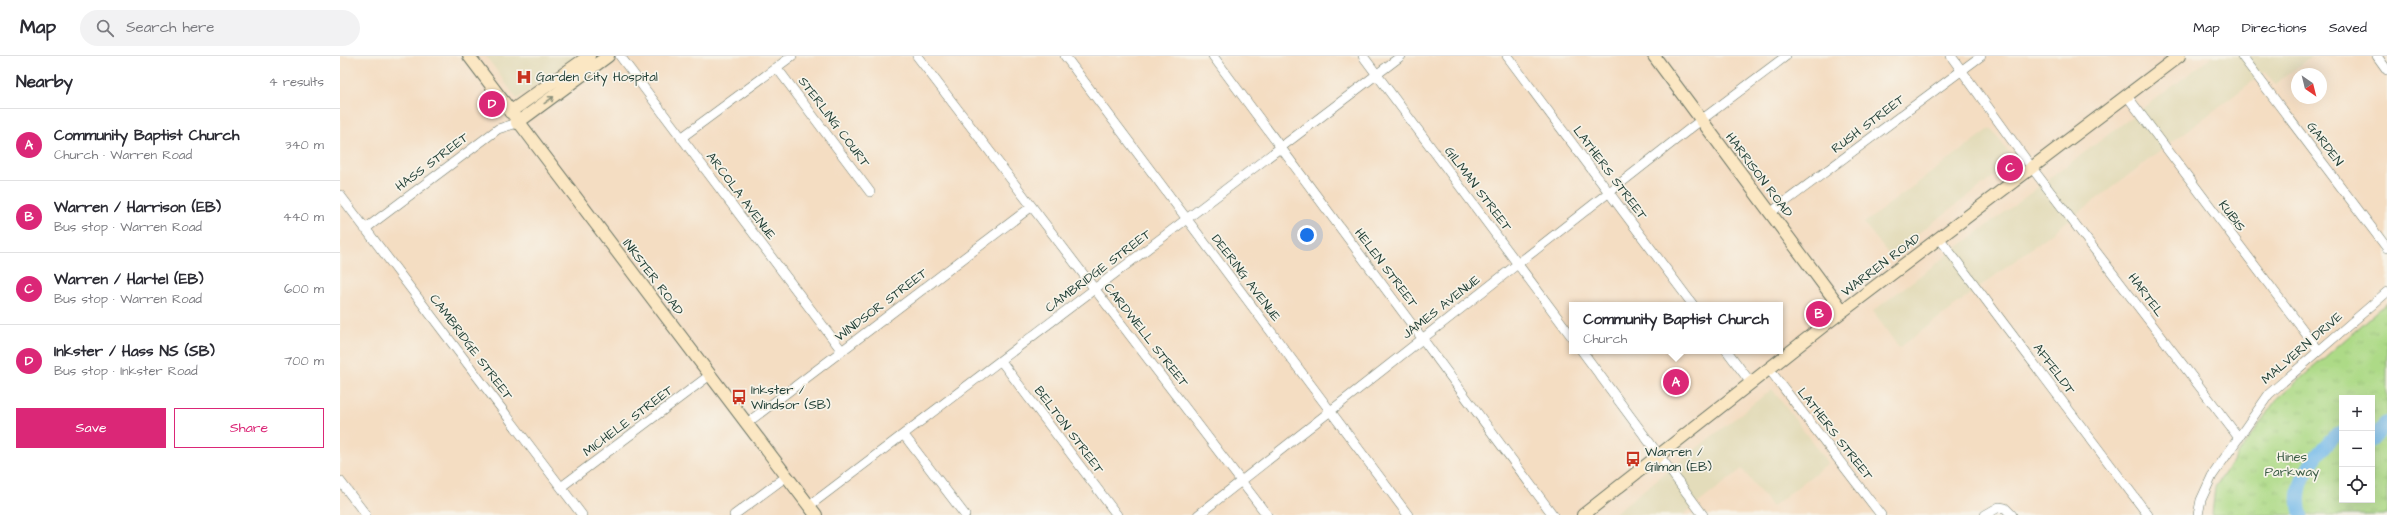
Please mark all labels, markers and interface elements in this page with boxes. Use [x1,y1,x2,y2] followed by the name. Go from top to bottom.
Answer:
[80,10,360,46] search box
[20,14,56,41] text: Map
[94,17,116,39] icon: search
[126,17,215,38] text: Search here
[2193,18,2220,38] text: Map
[2242,18,2307,38] text: Directions
[2329,18,2367,38] text: Saved
[515,68,533,86] hospital icon: Garden City Hospital
[536,68,658,87] place label: Garden City Hospital
[2291,68,2327,104] north arrow
[16,70,73,94] text: Nearby
[269,73,324,91] text: 4 results
[794,73,875,172] street label: STERLING COURT
[479,89,505,119] pin: D
[1828,90,1909,157] street label: RUSH STREET
[543,96,554,104] one-way arrow
[2303,118,2347,170] street label: GARDEN
[1569,122,1652,224] street label: LATHERS STREET
[54,125,240,146] text: Community Baptist Church
[392,128,473,195] street label: HASS STREET
[1721,129,1797,222] street label: HARRISON ROAD
[25,136,33,154] text: A
[285,136,324,154] text: 340 m
[1440,143,1516,236] street label: GILMAN STREET
[54,146,192,164] text: Church · Warren Road
[702,149,780,244] street label: ARCOLA AVENUE
[1997,153,2023,183] pin: C
[54,197,221,218] text: Warren / Harrison (EB)
[2214,197,2250,235] street label: KUBIS
[24,208,34,226] text: B
[283,208,324,226] text: 440 m
[54,218,202,236] text: Bus stop · Warren Road
[1041,225,1155,317] street label: CAMBRIDGE STREET
[1297,225,1317,245] your location
[1350,225,1422,312] street label: HELEN STREET
[1838,229,1925,301] street label: WARREN ROAD
[1207,231,1285,325] street label: DEERING AVENUE
[618,235,688,319] street label: INKSTER ROAD
[831,264,932,346] street label: WINDSOR STREET
[54,269,204,290] text: Warren / Hartel (EB)
[2124,270,2168,320] street label: HARTEL
[1398,271,1484,343] street label: JAMES AVENUE
[1100,279,1193,392] street label: CARDWELL STREET
[24,280,34,298] text: C
[284,280,324,298] text: 600 m
[54,290,202,308] text: Bus stop · Warren Road
[425,290,517,404] street label: CAMBRIDGE STREET
[1806,299,1832,329] pin: B
[1569,302,1783,354] popup
[2258,308,2347,388] street label: MALVERN DRIVE
[1583,309,1769,330] text: Community Baptist Church
[1583,330,1627,348] text: Church
[2029,340,2080,399] street label: AFFELDT
[54,341,215,362] text: Inkster / Hass NS (SB)
[25,352,33,370] text: D
[284,352,324,370] text: 700 m
[54,362,198,380] text: Bus stop · Inkster Road
[1663,367,1689,397] pin: A
[579,381,677,461] street label: MICHELE STREET
[751,381,831,414] place label: Inkster / Windsor (SB)
[1030,383,1108,478] street label: BELTON STREET
[1793,384,1877,485] street label: LATHERS STREET
[730,388,748,406] bus stop icon: Inkster / Windsor (SB)
[2339,395,2375,503] map controls
[2339,395,2375,431] button: +
[16,408,166,448] button: Save
[174,408,324,448] button: Share
[2339,431,2375,467] button: −
[1645,443,1712,476] place label: Warren / Gilman (EB)
[2265,448,2319,482] park label: Hines Parkway
[1624,450,1642,468] bus stop icon: Warren / Gilman (EB)
[2339,467,2375,503] button: locate

